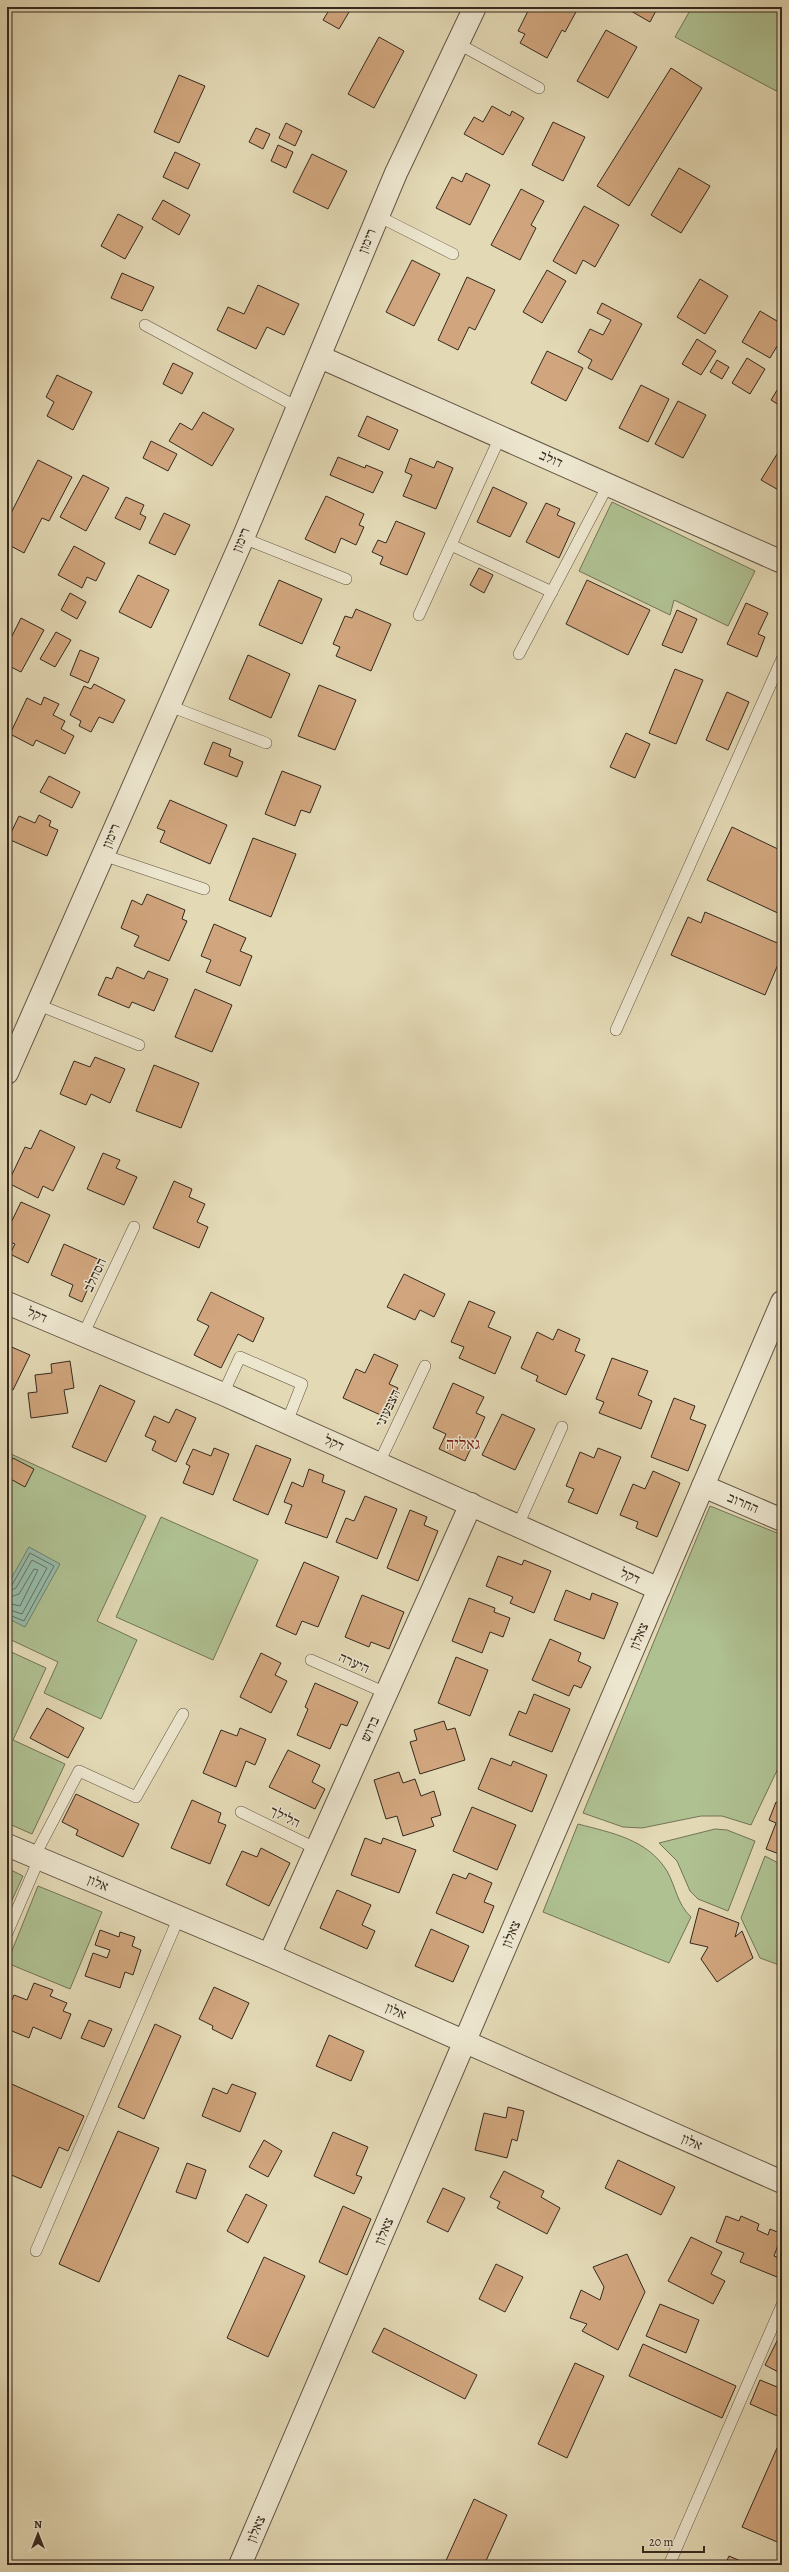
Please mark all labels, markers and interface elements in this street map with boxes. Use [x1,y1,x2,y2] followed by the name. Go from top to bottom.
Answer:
[353,226,381,256] street label: רימון
[536,445,566,473] street label: דולב
[227,525,255,555] street label: רימון
[97,821,125,851] street label: רימון
[79,1255,111,1295] street label: הסחלב
[24,1302,50,1328] street label: דקל
[371,1386,405,1430] street label: הצבעוני
[321,1430,347,1456] street label: דקל
[446,1433,480,1455] district label: גאליה
[724,1488,762,1518] street label: החרוב
[617,1563,643,1589] street label: דקל
[625,1619,653,1652] street label: צאלון
[336,1648,372,1678] street label: היערה
[356,1713,384,1745] street label: ברוש
[267,1802,303,1832] street label: הלילך
[85,1870,111,1896] street label: אלון
[497,1917,525,1950] street label: צאלון
[382,1998,410,2024] street label: אלון
[678,2129,706,2155] street label: אלון
[370,2214,398,2247] street label: צאלון
[242,2512,270,2545] street label: צאלון
[18,2514,58,2554] north arrow
[34,2517,42,2532] text: N
[643,2528,704,2554] scale bar
[649,2534,673,2550] text: 20 m

